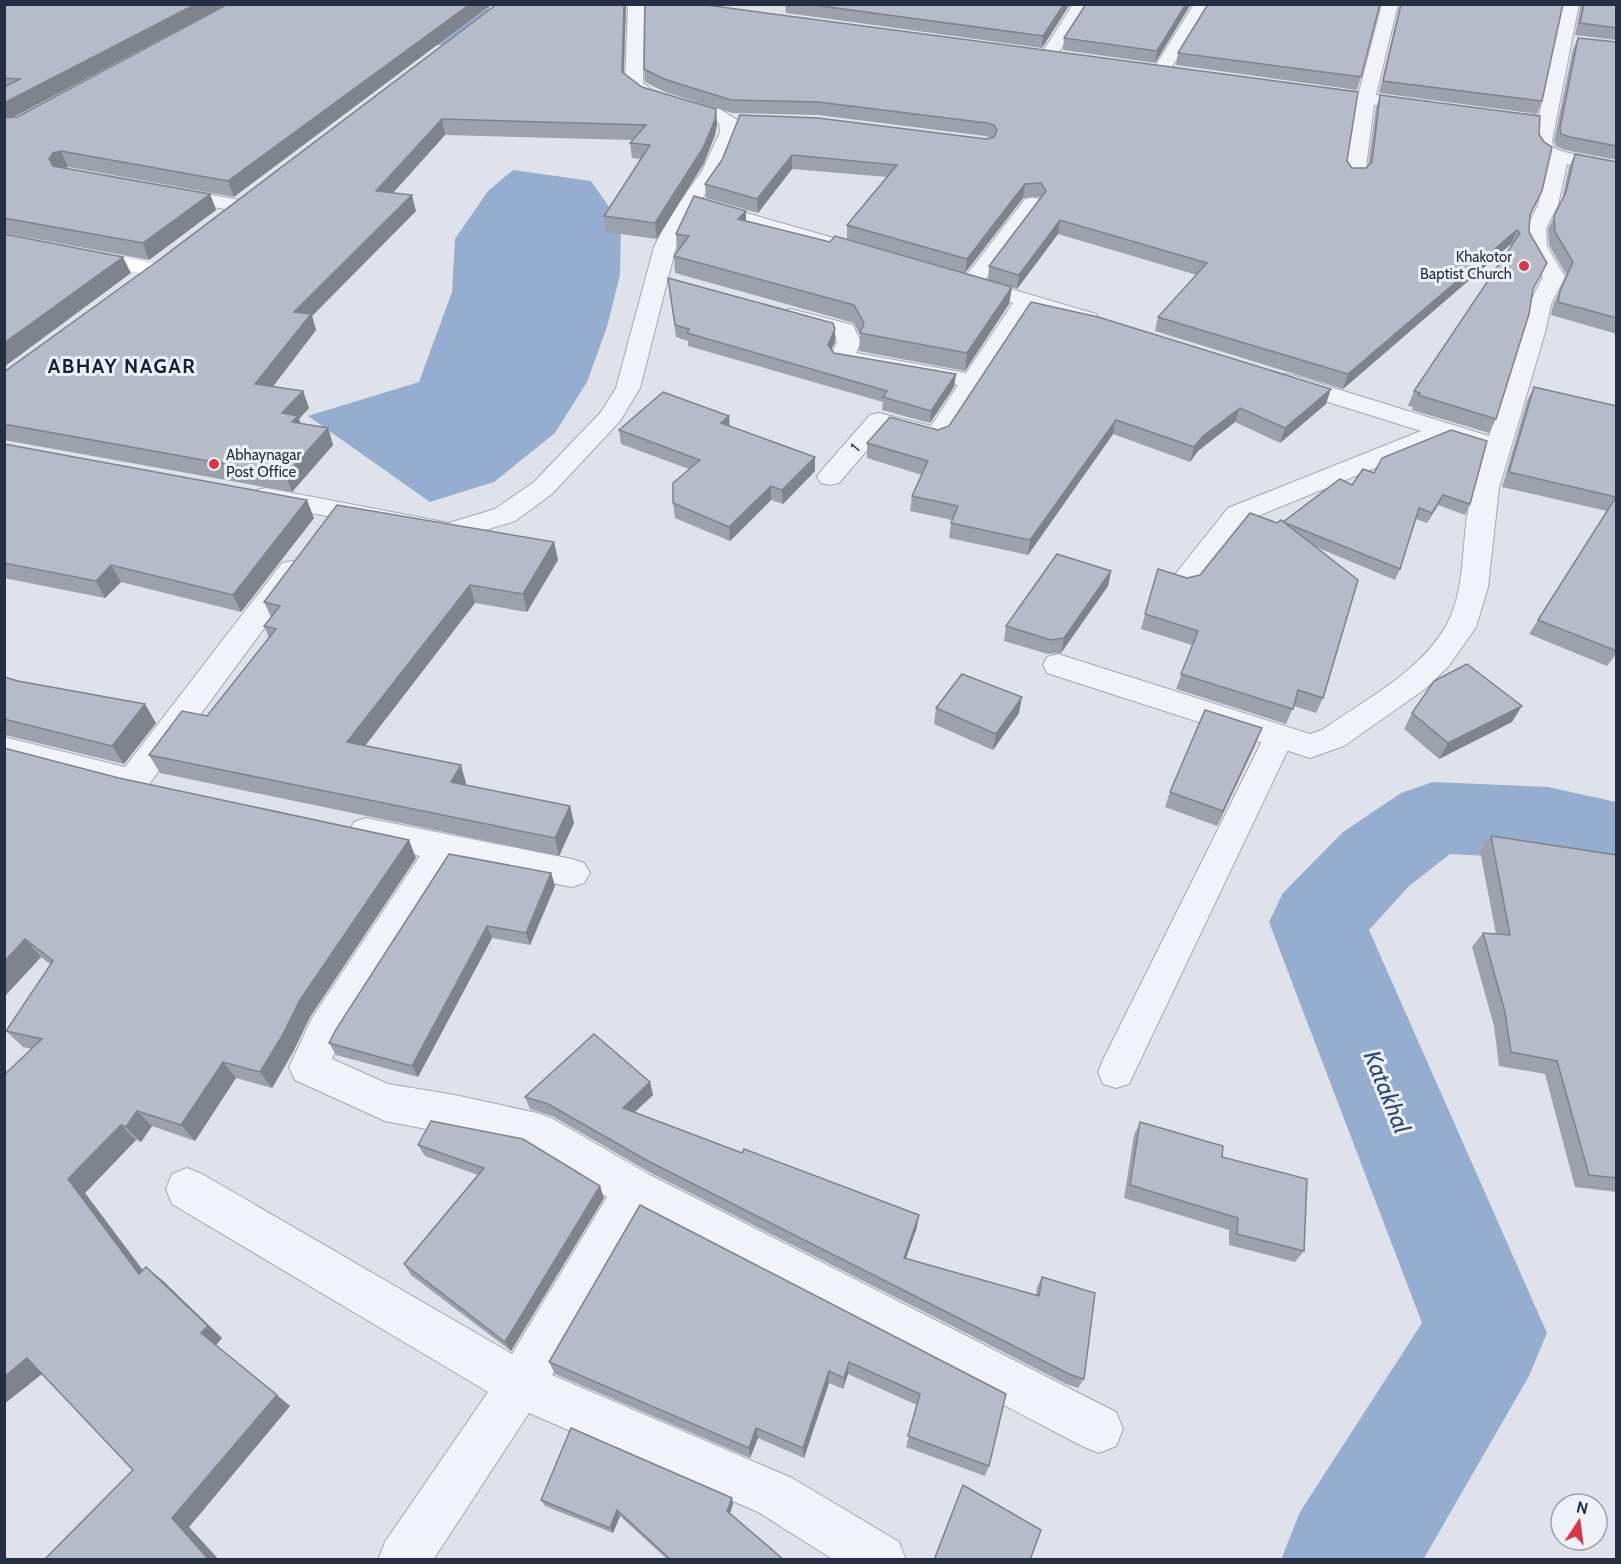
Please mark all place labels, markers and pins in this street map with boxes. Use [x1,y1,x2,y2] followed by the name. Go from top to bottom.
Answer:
[1420,248,1512,283] place label: Khakotor Baptist Church
[1517,259,1531,273] marker: Khakotor Baptist Church
[226,446,301,481] place label: Abhaynagar Post Office
[207,457,221,471] marker: Abhaynagar Post Office

